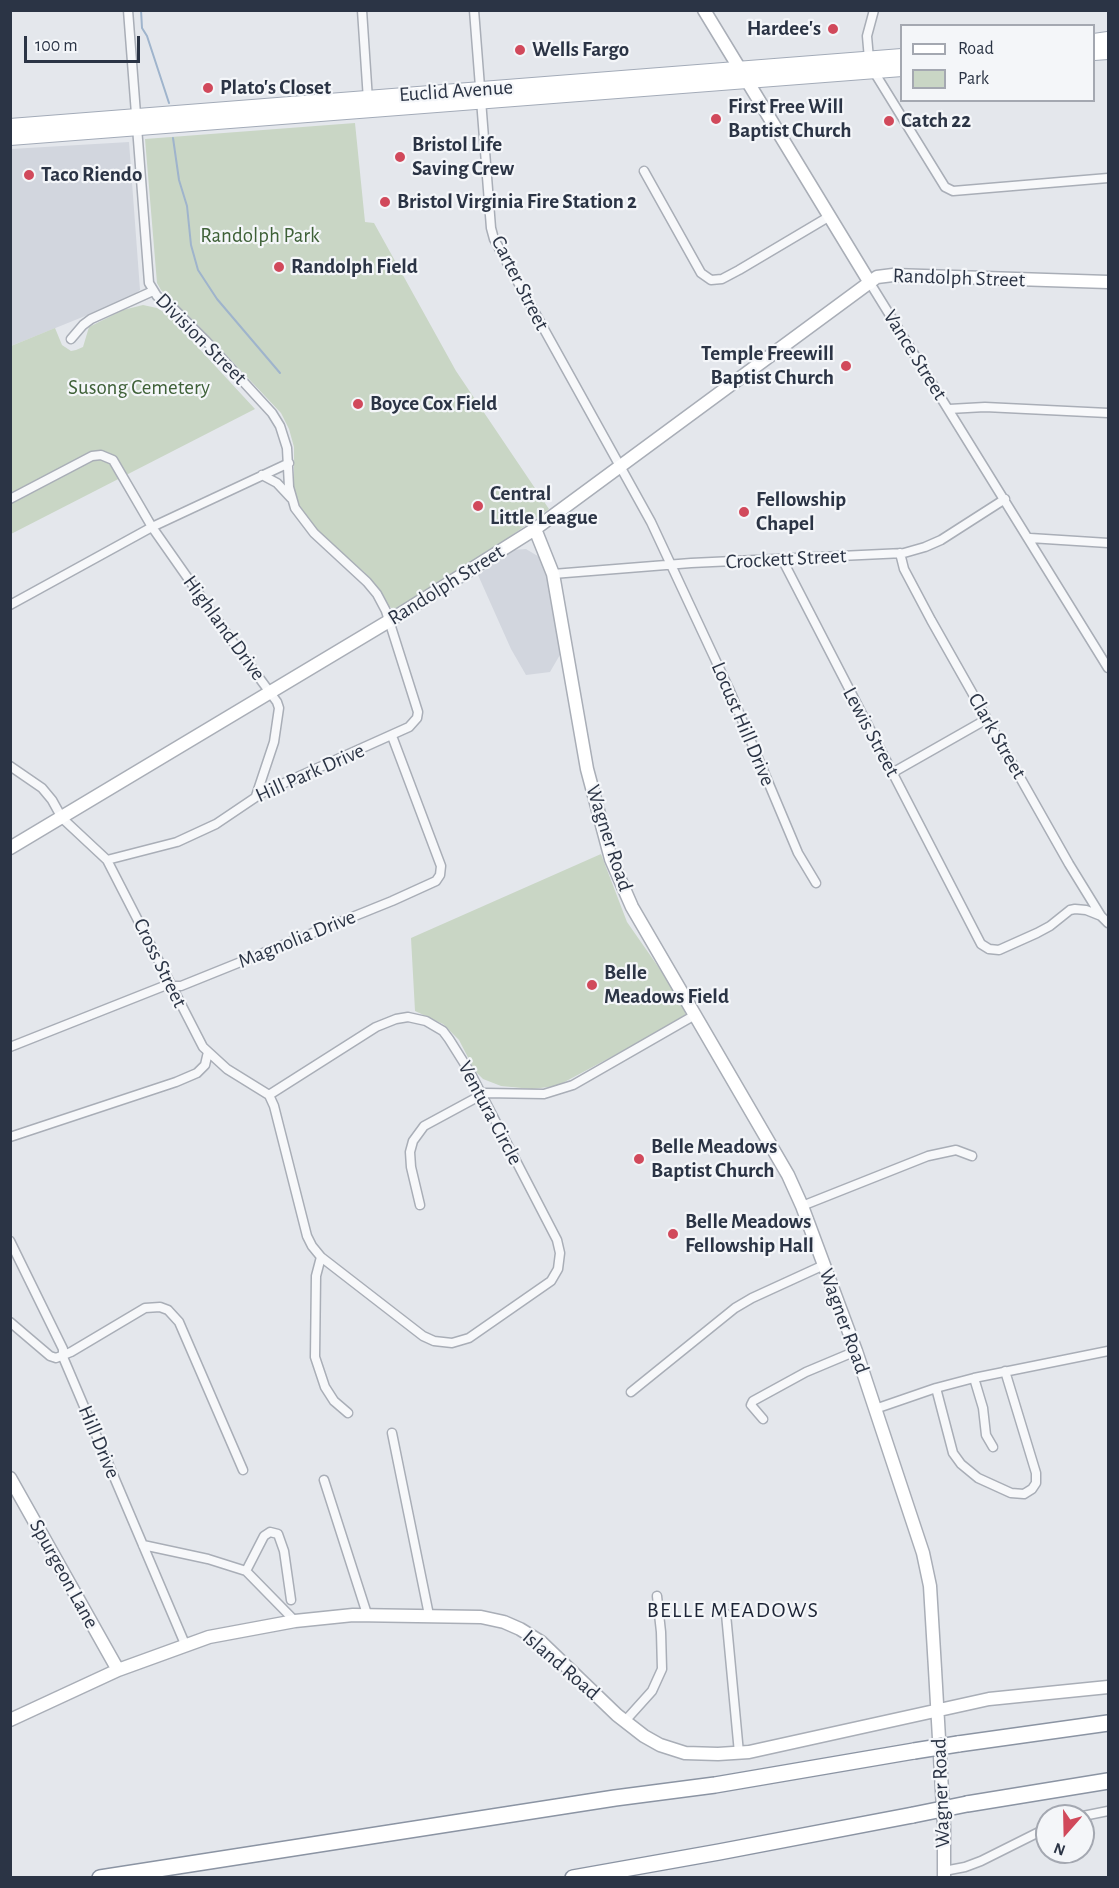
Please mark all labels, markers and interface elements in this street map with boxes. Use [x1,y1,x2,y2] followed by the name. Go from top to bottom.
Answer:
[747,16,821,42] place label: Hardee's
[826,22,840,36] marker: Hardee's
[27,24,142,62] scale bar
[900,24,1095,102] legend
[35,37,78,55] text: 100 m
[532,37,629,63] place label: Wells Fargo
[958,40,994,58] text: Road
[513,43,527,57] marker: Wells Fargo
[958,70,989,88] text: Park
[398,74,514,108] street label: Euclid Avenue
[220,75,331,101] place label: Plato's Closet
[201,81,215,95] marker: Plato's Closet
[728,94,852,144] place label: First Free Will Baptist Church
[901,108,971,134] place label: Catch 22
[709,112,723,126] marker: First Free Will Baptist Church
[882,114,896,128] marker: Catch 22
[412,132,514,182] place label: Bristol Life Saving Crew
[393,150,407,164] marker: Bristol Life Saving Crew
[41,162,142,188] place label: Taco Riendo
[22,168,36,182] marker: Taco Riendo
[397,189,637,215] place label: Bristol Virginia Fire Station 2
[378,195,392,209] marker: Bristol Virginia Fire Station 2
[200,223,320,249] park label: Randolph Park
[485,231,555,335] street label: Carter Street
[291,254,418,280] place label: Randolph Field
[272,260,286,274] marker: Randolph Field
[892,263,1026,293] street label: Randolph Street
[150,288,252,390] street label: Division Street
[877,305,953,405] street label: Vance Street
[701,341,834,391] place label: Temple Freewill Baptist Church
[839,359,853,373] marker: Temple Freewill Baptist Church
[68,375,210,401] park label: Susong Cemetery
[370,391,497,417] place label: Boyce Cox Field
[351,397,365,411] marker: Boyce Cox Field
[490,481,598,531] place label: Central Little League
[756,487,846,537] place label: Fellowship Chapel
[471,499,485,513] marker: Central Little League
[737,505,751,519] marker: Fellowship Chapel
[383,539,509,631] street label: Randolph Street
[725,543,847,575] street label: Crockett Street
[177,570,271,686] street label: Highland Drive
[706,658,780,790] street label: Locust Hill Drive
[837,683,905,781] street label: Lewis Street
[962,689,1032,783] street label: Clark Street
[252,738,368,808] street label: Hill Park Drive
[580,782,638,894] street label: Wagner Road
[235,904,359,974] street label: Magnolia Drive
[128,914,192,1012] street label: Cross Street
[604,960,729,1010] place label: Belle Meadows Field
[585,978,599,992] marker: Belle Meadows Field
[452,1057,528,1169] street label: Ventura Circle
[651,1134,777,1184] place label: Belle Meadows Baptist Church
[632,1152,646,1166] marker: Belle Meadows Baptist Church
[685,1209,814,1259] place label: Belle Meadows Fellowship Hall
[666,1227,680,1241] marker: Belle Meadows Fellowship Hall
[813,1265,875,1377] street label: Wagner Road
[72,1402,126,1482] street label: Hill Drive
[24,1515,104,1633] street label: Spurgeon Lane
[647,1597,819,1623] district label: BELLE MEADOWS
[517,1624,605,1706] street label: Island Road
[926,1738,956,1848] street label: Wagner Road
[1035,1804,1095,1864] north arrow
[1052,1840,1067,1858] text: N

